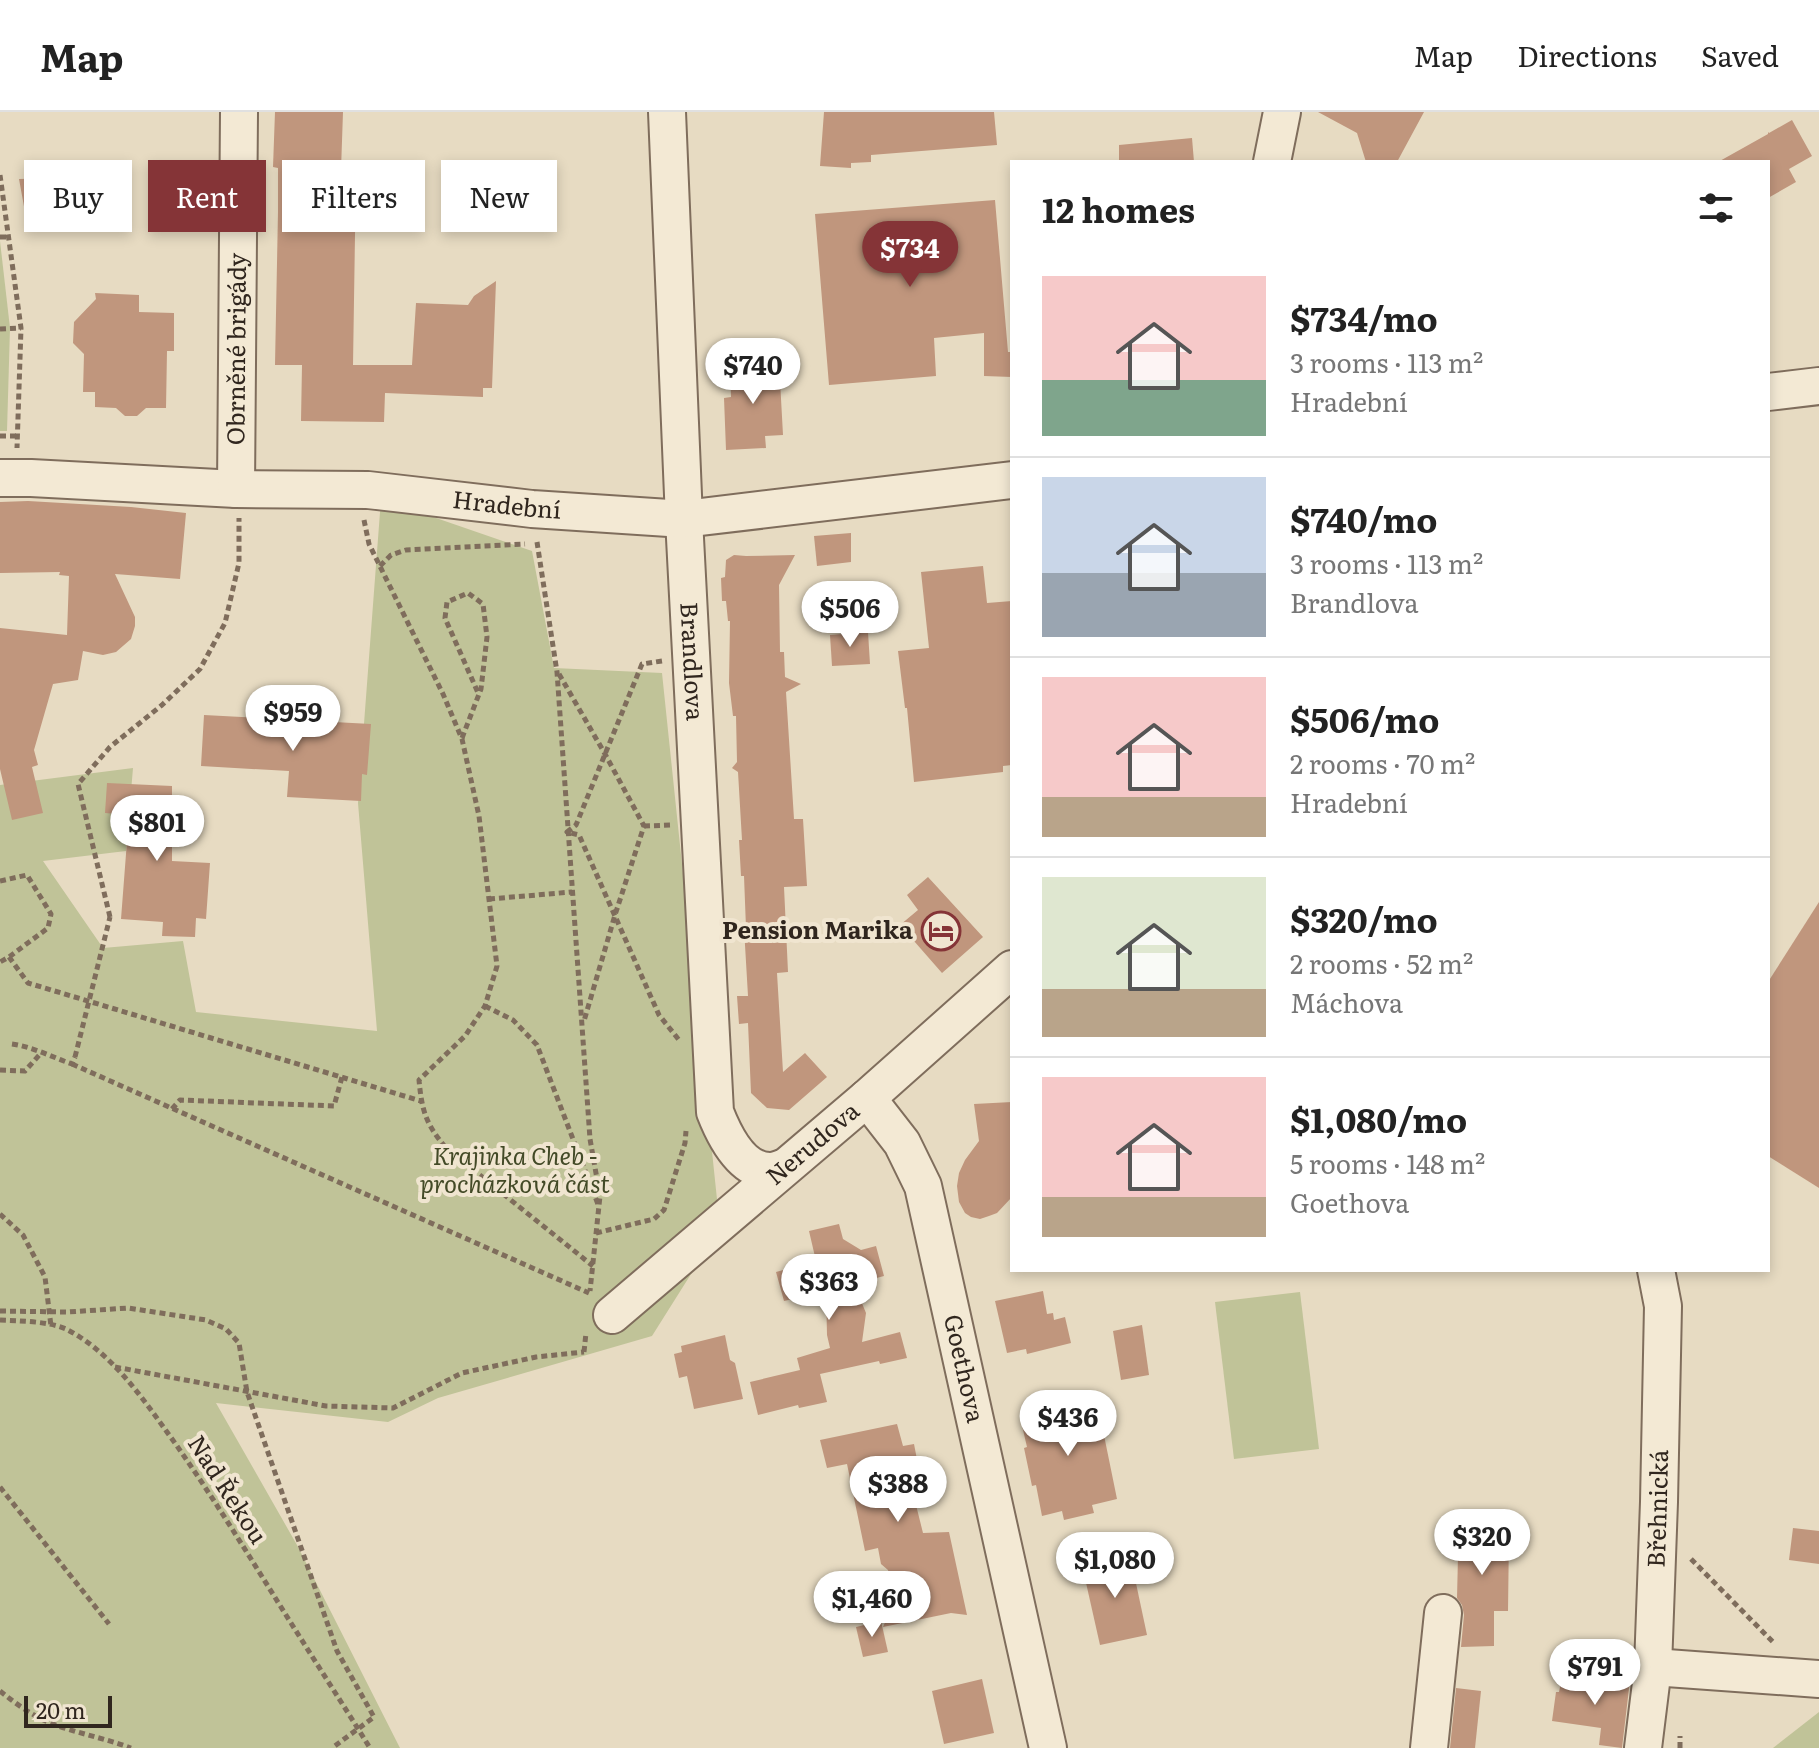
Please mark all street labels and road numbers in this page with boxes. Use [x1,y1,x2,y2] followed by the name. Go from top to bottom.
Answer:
[216,253,253,445] street label: Obrněné brigády
[451,480,562,526] street label: Hradební
[673,601,715,722] street label: Brandlova
[757,1092,866,1192] street label: Nerudova
[937,1311,995,1426] street label: Goethova
[181,1427,277,1550] street label: Nad Řekou
[1637,1449,1675,1568] street label: Břehnická

